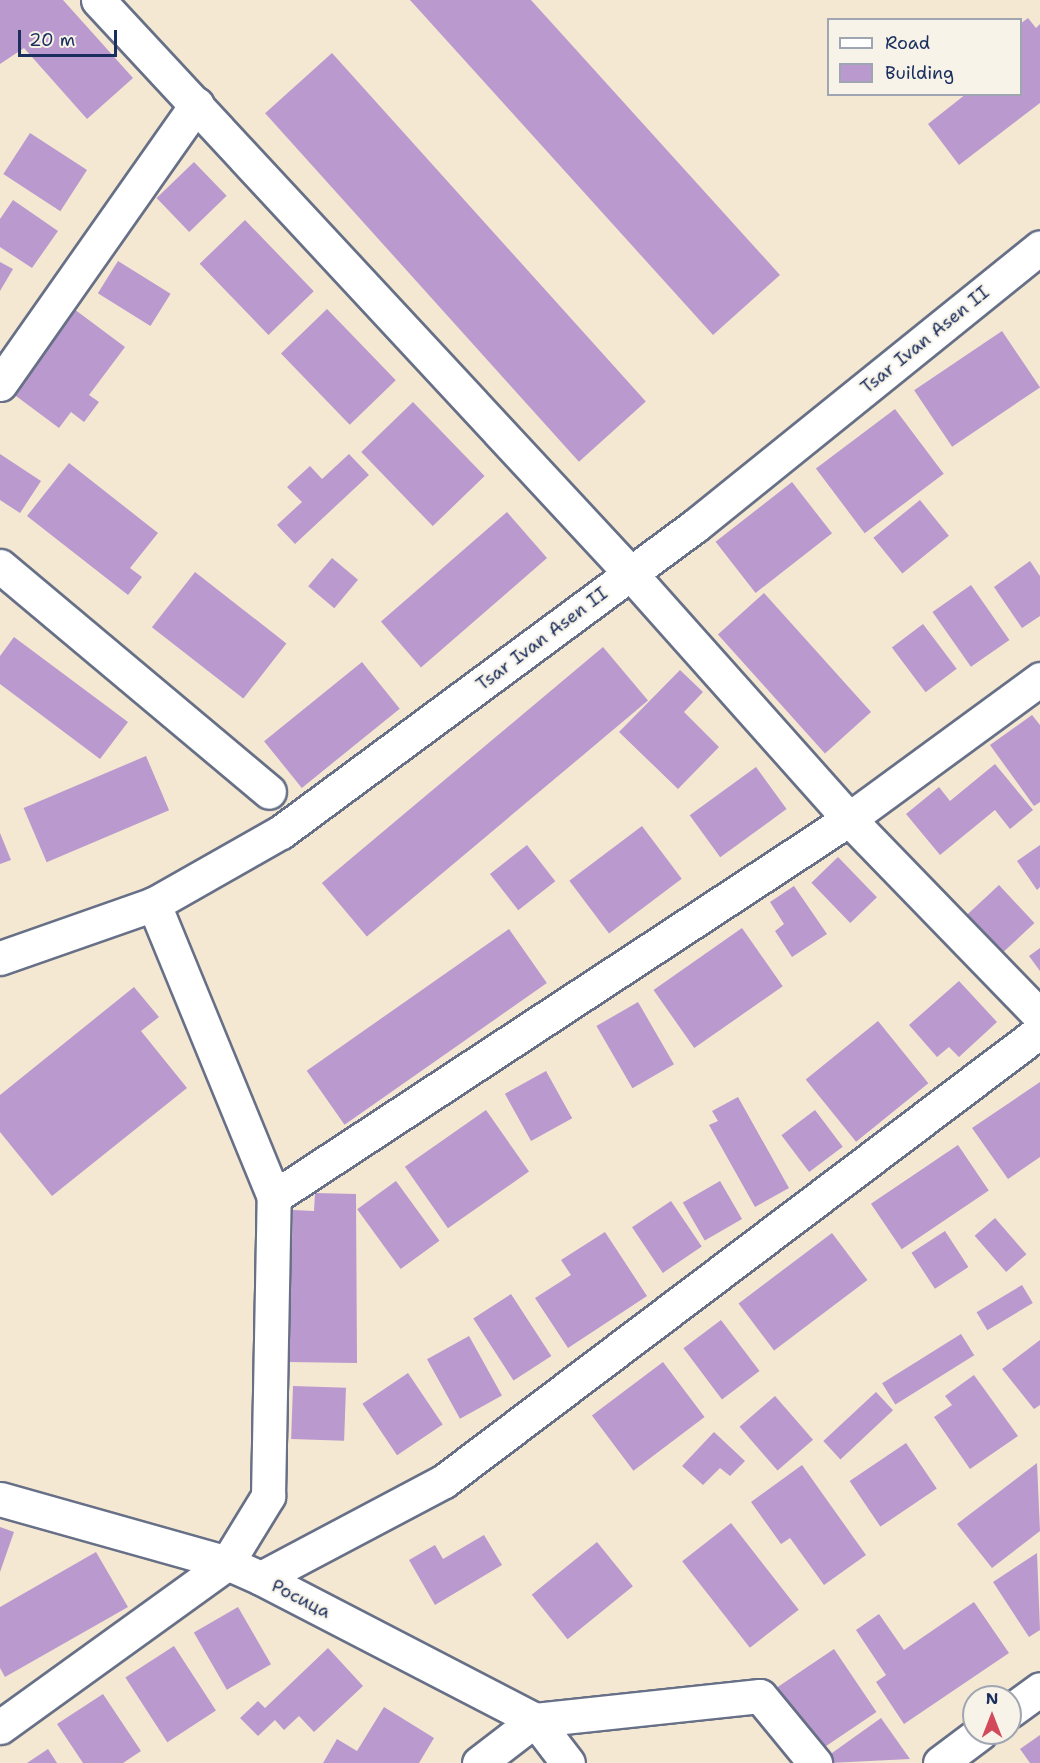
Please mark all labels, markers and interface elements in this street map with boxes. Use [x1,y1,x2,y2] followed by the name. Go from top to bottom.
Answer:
[21,18,120,56] scale bar
[827,18,1022,96] legend
[29,28,75,52] text: 20 m
[885,31,930,55] text: Road
[885,61,954,85] text: Building
[857,282,993,398] street label: Tsar Ivan Asen II
[472,583,612,695] street label: Tsar Ivan Asen II
[268,1575,334,1623] street label: Росица
[962,1685,1022,1745] north arrow
[986,1688,998,1709] text: N

